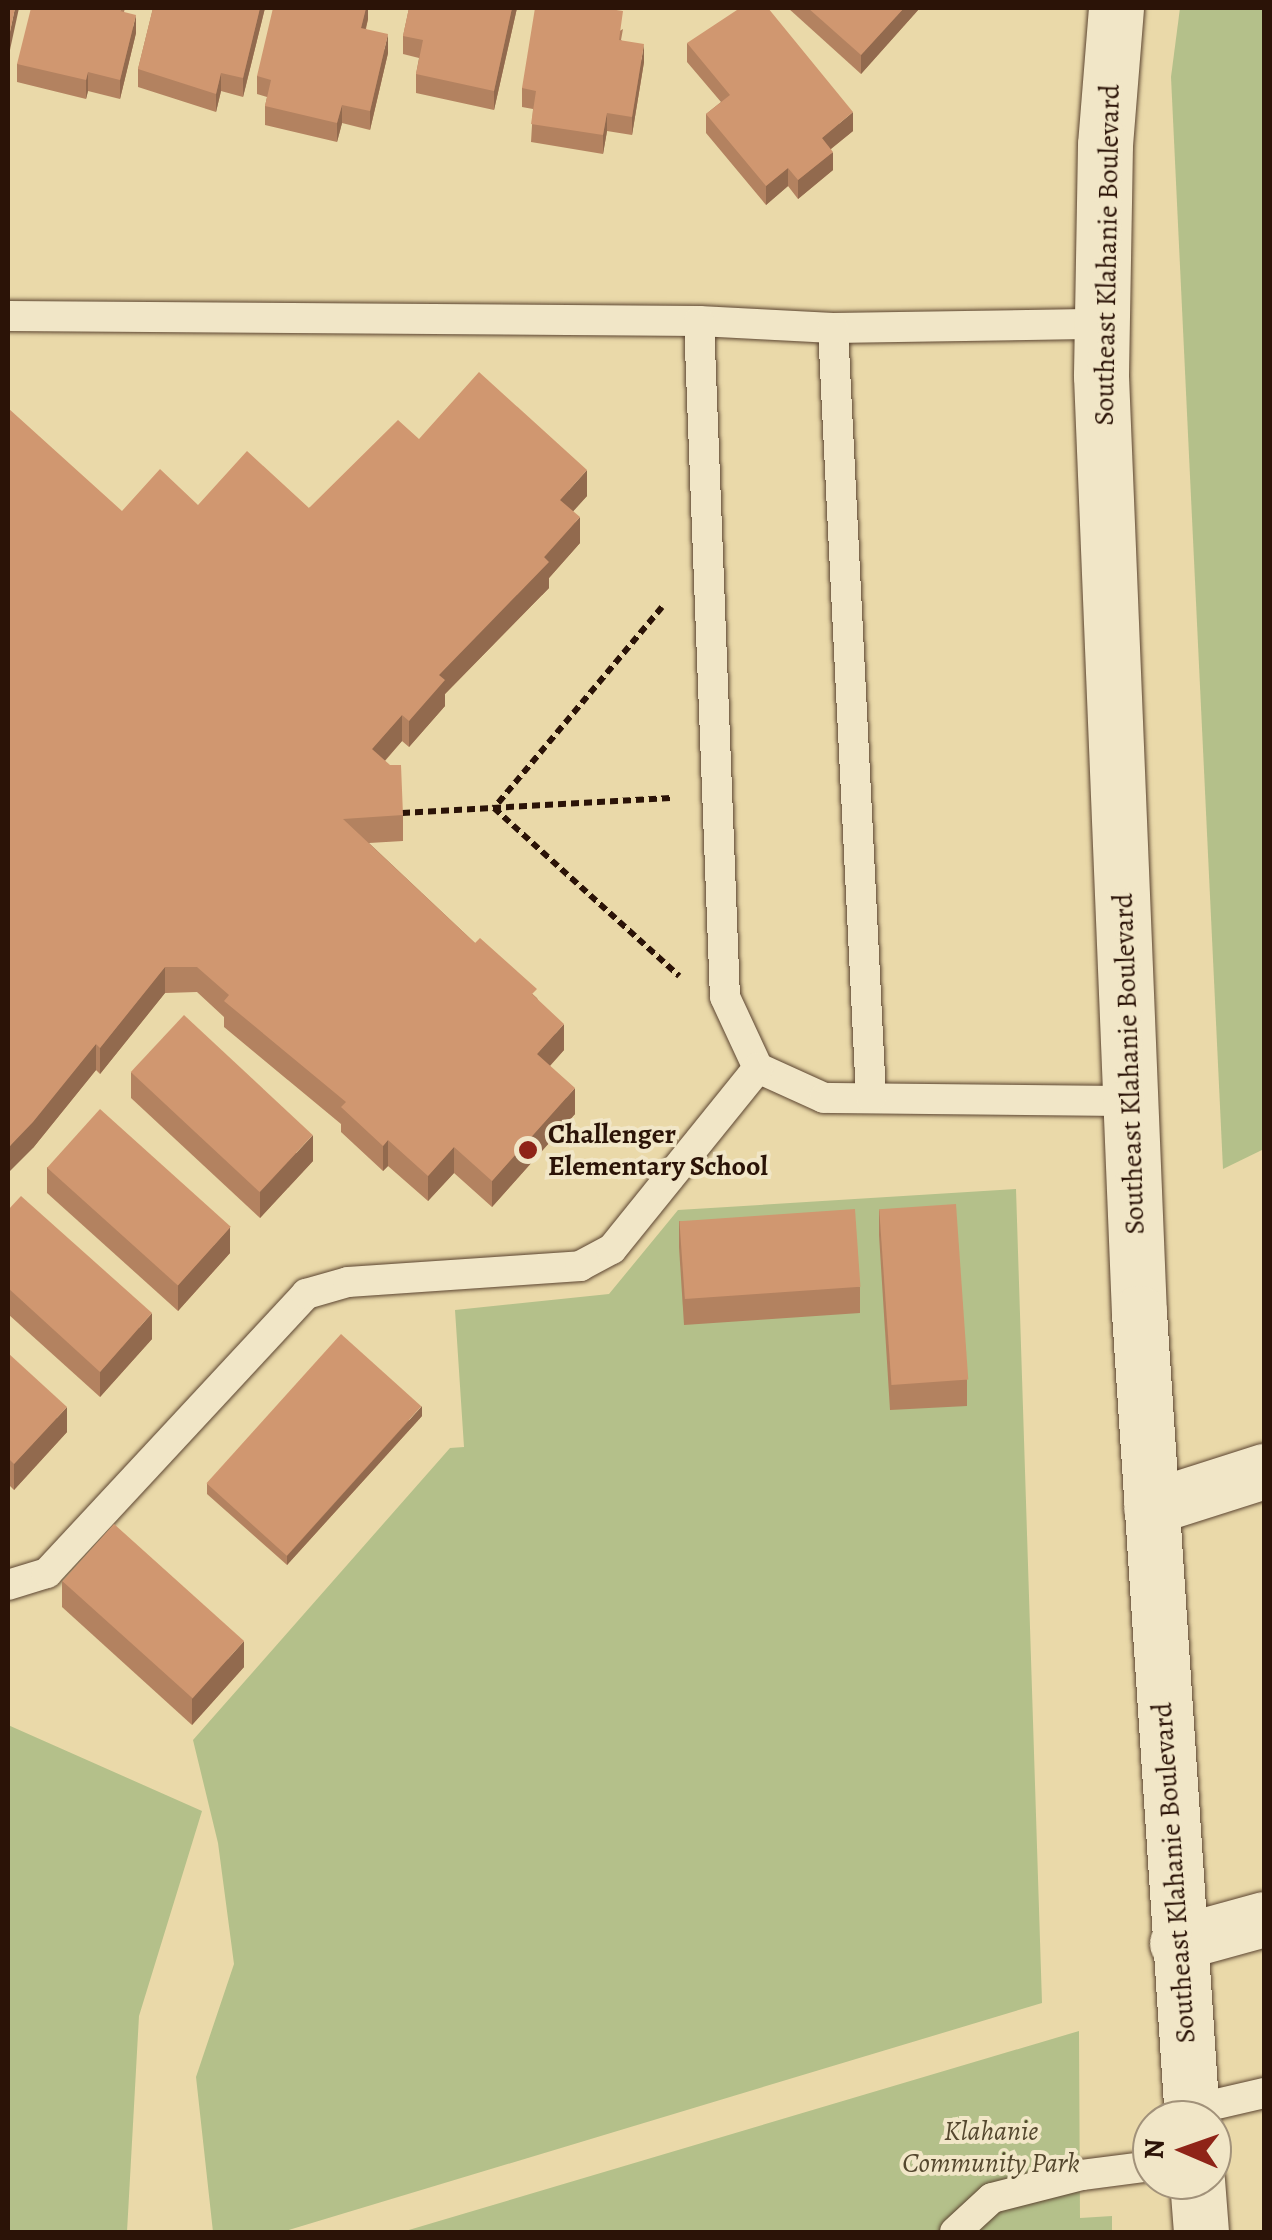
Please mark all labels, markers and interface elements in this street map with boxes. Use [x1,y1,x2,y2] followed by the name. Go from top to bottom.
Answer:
[1087,84,1127,426] street label: Southeast Klahanie Boulevard
[1106,893,1152,1235] street label: Southeast Klahanie Boulevard
[548,1117,768,1183] place label: Challenger Elementary School
[517,1139,539,1161] marker: Challenger Elementary School
[1145,1702,1203,2044] street label: Southeast Klahanie Boulevard
[1132,2100,1232,2200] north arrow
[902,2114,1080,2180] park label: Klahanie Community Park
[1135,2138,1173,2160] text: N

